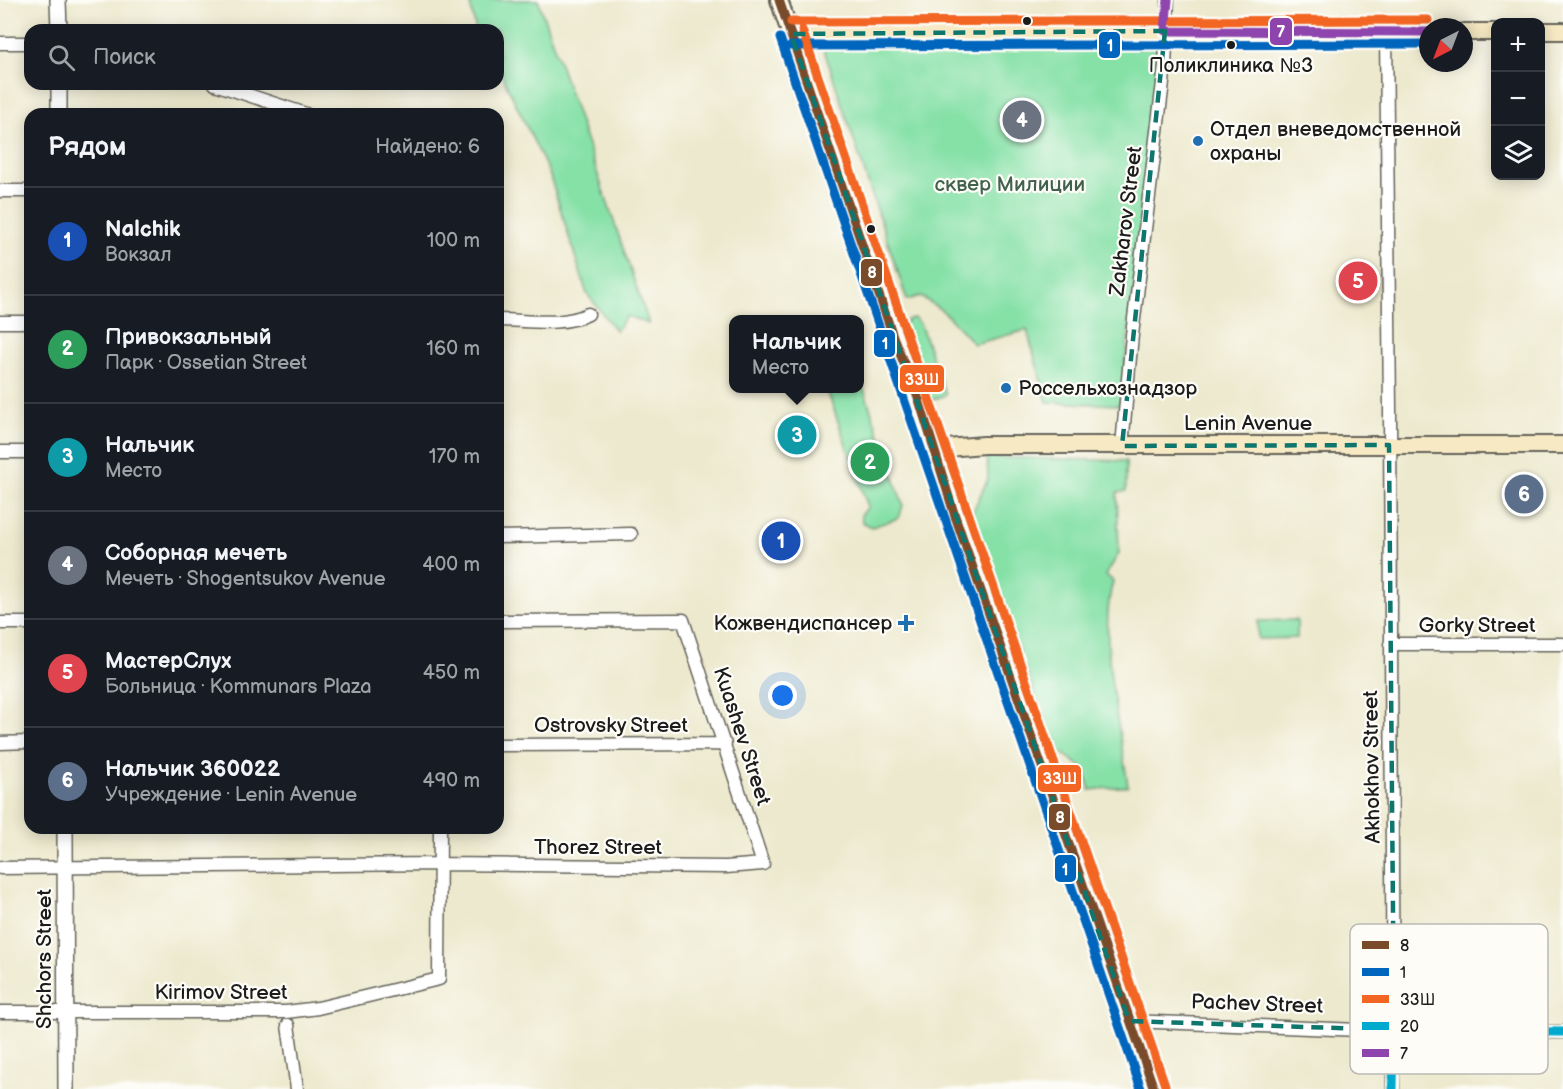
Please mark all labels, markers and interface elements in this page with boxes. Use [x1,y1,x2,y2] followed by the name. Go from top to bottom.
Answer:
[1021,15,1033,27] unlabelled marker
[1269,17,1293,46] line badge: 7
[1419,18,1473,72] north arrow
[1491,18,1545,180] map controls
[1491,18,1545,72] button: +
[1277,23,1286,42] text: 7
[24,24,504,90] search box
[1098,31,1121,59] line badge: 1
[1107,37,1113,56] text: 1
[1225,39,1237,51] marker: Поликлиника №3
[45,41,78,74] icon: search
[93,44,156,71] text: Поиск
[1149,54,1313,78] place label: Поликлиника №3
[1491,72,1545,126] button: −
[1002,98,1042,142] pin: 4
[1210,117,1461,166] place label: Отдел вневедомственной охраны
[1491,126,1545,180] button: layers
[48,132,126,163] text: Рядом
[1191,134,1205,148] marker: Отдел вневедомственной охраны
[375,135,480,159] text: Найдено: 6
[1104,144,1148,298] street label: Zakharov Street
[935,172,1085,197] park label: сквер Милиции
[105,216,181,243] text: Nalchik
[865,223,877,235] unlabelled marker
[63,229,72,253] text: 1
[427,229,480,253] text: 100 m
[105,243,172,267] text: Вокзал
[860,258,883,287] line badge: 8
[1338,258,1378,304] pin: 5
[867,264,877,283] text: 8
[729,315,864,393] popup
[105,324,271,351] text: Привокзальный
[752,329,841,356] text: Нальчик
[873,329,896,358] line badge: 1
[882,335,888,354] text: 1
[62,337,73,361] text: 2
[426,337,480,361] text: 160 m
[105,351,307,375] text: Парк · Ossetian Street
[752,356,809,380] text: Место
[899,364,945,393] line badge: 33Ш
[905,371,939,390] text: 33Ш
[1018,376,1197,401] place label: Россельхознадзор
[999,381,1013,395] marker: Россельхознадзор
[1184,411,1312,436] street label: Lenin Avenue
[778,412,816,458] pin: 3
[105,432,194,459] text: Нальчик
[850,440,890,484] pin: 2
[62,445,73,469] text: 3
[429,445,480,469] text: 170 m
[105,459,162,483] text: Место
[1504,472,1544,516] pin: 6
[762,518,800,564] pin: 1
[105,540,287,567] text: Соборная мечеть
[62,553,73,577] text: 4
[422,553,480,577] text: 400 m
[105,567,386,591] text: Мечеть · Shogentsukov Avenue
[714,611,892,636] place label: Кожвендиспансер
[1418,613,1536,638] street label: Gorky Street
[897,614,915,632] marker: Кожвендиспансер
[105,648,231,675] text: МастерСлух
[62,661,73,685] text: 5
[423,661,480,685] text: 450 m
[708,664,776,809] street label: Kuashev Street
[105,675,372,699] text: Больница · Kommunars Plaza
[768,681,797,710] your location
[1358,690,1386,844] street label: Akhokhov Street
[534,713,689,738] street label: Ostrovsky Street
[105,756,280,783] text: Нальчик 360022
[1037,764,1082,793] line badge: 33Ш
[61,769,74,793] text: 6
[423,769,480,793] text: 490 m
[1043,770,1077,789] text: 33Ш
[105,783,357,807] text: Учреждение · Lenin Avenue
[1048,803,1071,831] line badge: 8
[1055,809,1065,828] text: 8
[534,835,663,860] street label: Thorez Street
[1054,854,1077,883] line badge: 1
[1062,861,1068,880] text: 1
[32,888,57,1029] street label: Shchors Street
[1350,924,1548,1074] legend
[1400,937,1409,956] text: 8
[1400,964,1406,983] text: 1
[154,980,288,1005] street label: Kirimov Street
[1190,989,1324,1019] street label: Pachev Street
[1400,991,1435,1010] text: 33Ш
[1400,1018,1419,1037] text: 20
[1400,1045,1408,1064] text: 7

